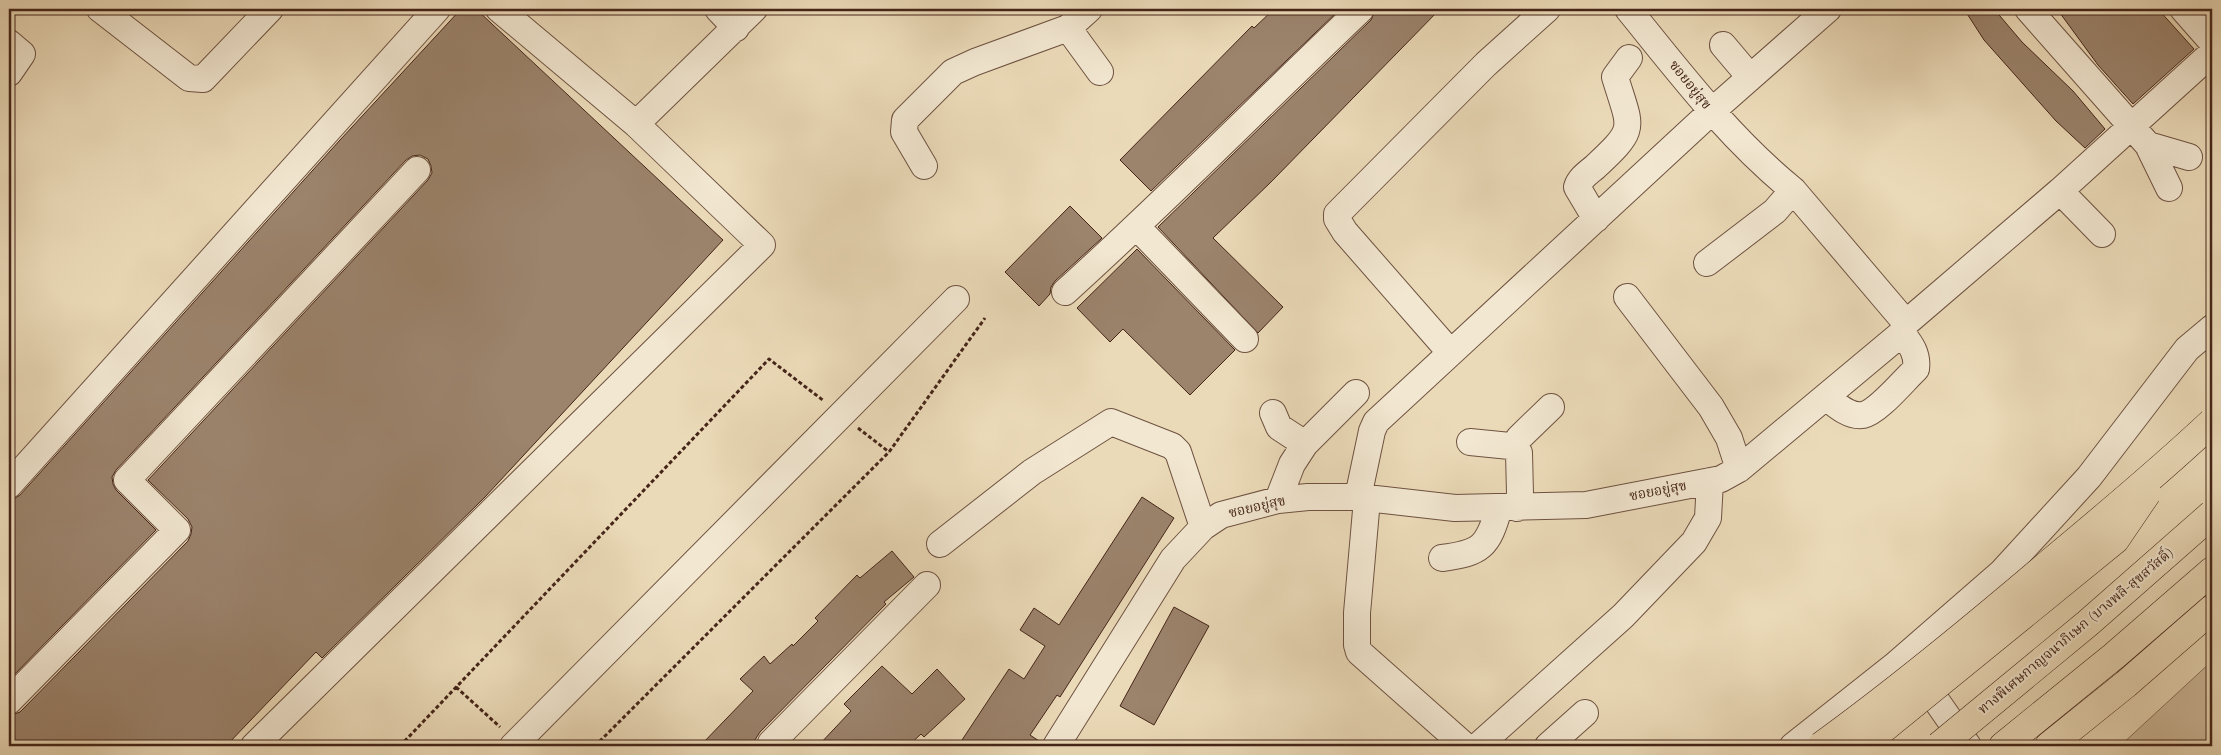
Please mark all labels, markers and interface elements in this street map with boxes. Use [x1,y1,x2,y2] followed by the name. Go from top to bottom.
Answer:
[1666,57,1715,113] street label: ซอยอยู่สุข
[1628,477,1688,504] street label: ซอยอยู่สุข
[1227,492,1287,521] street label: ซอยอยู่สุข
[1973,542,2177,718] street label: ทางพิเศษกาญจนาภิเษก (บางพลี-สุขสวัสดิ์)

